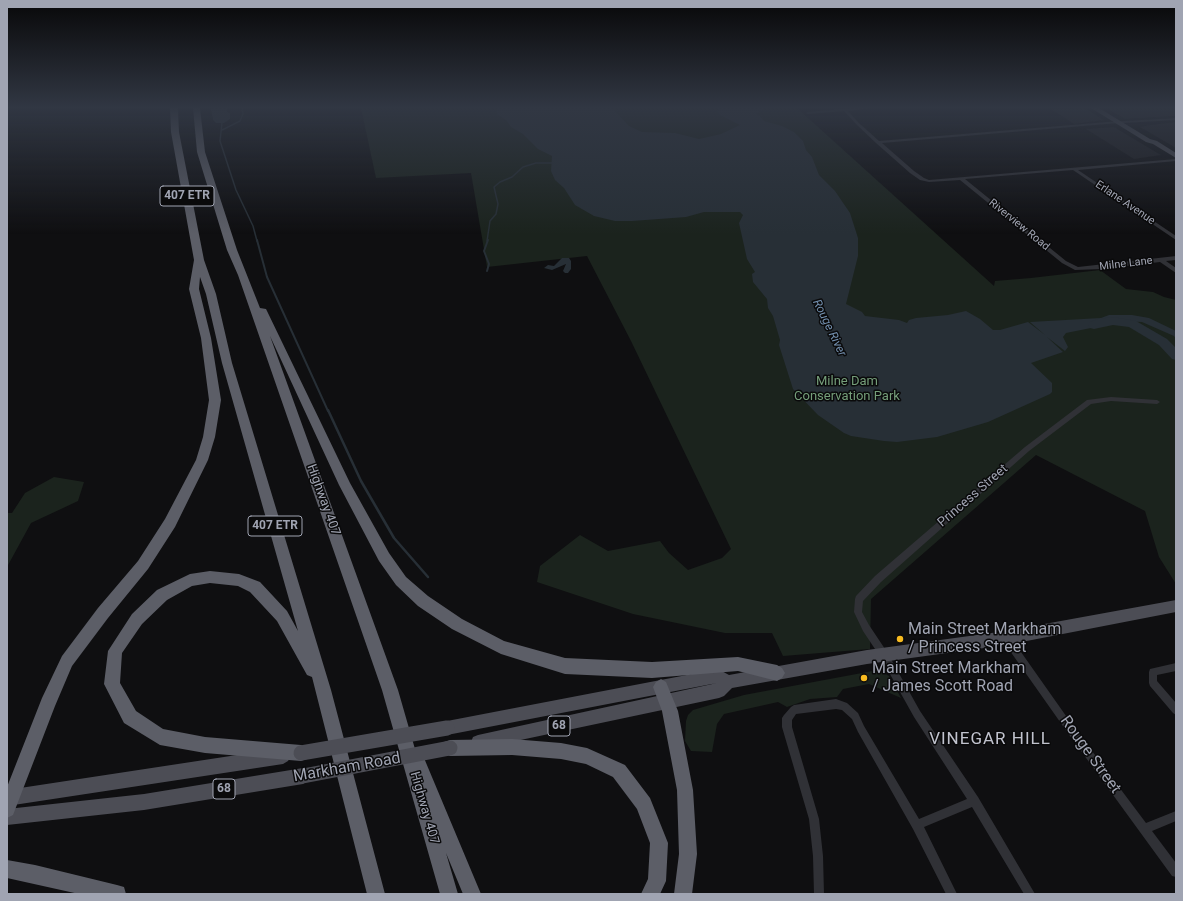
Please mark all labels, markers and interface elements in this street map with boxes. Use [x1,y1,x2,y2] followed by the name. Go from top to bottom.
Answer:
[1093,178,1157,228] street label: Erlane Avenue
[160,186,214,206] road number: 407 ETR
[986,196,1052,254] street label: Riverview Road
[1099,254,1153,274] street label: Milne Lane
[809,297,849,359] water label: Rouge River
[794,374,900,405] park label: Milne Dam Conservation Park
[935,461,1011,531] street label: Princess Street
[303,462,343,538] street label: Highway 407
[248,516,302,536] road number: 407 ETR
[908,620,1061,658] place label: Main Street Markham / Princess Street
[895,634,905,644] marker: Main Street Markham / Princess Street
[872,659,1025,697] place label: Main Street Markham / James Scott Road
[859,673,869,683] marker: Main Street Markham / James Scott Road
[1055,712,1125,798] street label: Rouge Street
[548,716,570,736] road number: 68
[929,730,1051,750] district label: VINEGAR HILL
[292,749,402,787] street label: Markham Road
[406,770,442,846] street label: Highway 407
[213,779,235,799] road number: 68

